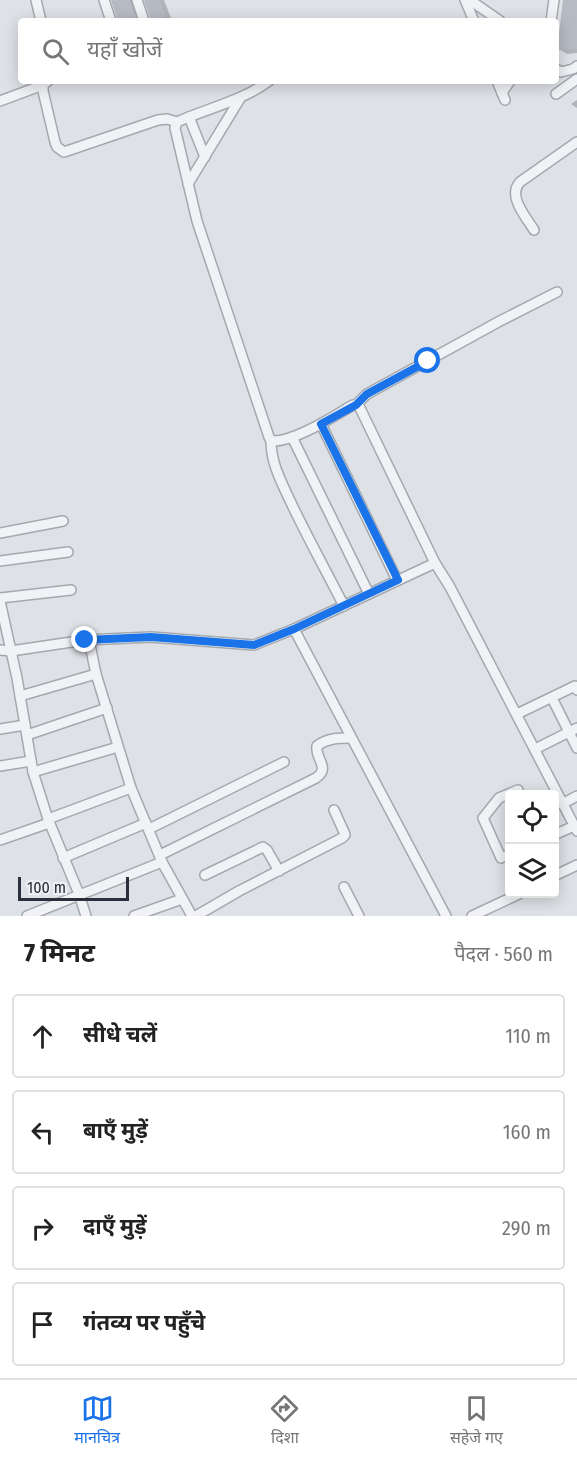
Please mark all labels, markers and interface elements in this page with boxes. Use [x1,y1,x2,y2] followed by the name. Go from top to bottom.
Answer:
[18,18,559,84] search box
[39,35,72,68] icon: search
[87,36,162,63] text: यहाँ खोजें
[414,347,440,373] route start
[71,626,97,652] route end
[505,790,559,898] map controls
[505,790,559,844] button: locate
[505,844,559,898] button: layers
[18,874,129,902] scale bar
[27,878,66,897] text: 100 m
[24,938,95,969] text: 7 मिनट
[454,942,553,966] text: पैदल · 560 m
[26,1020,59,1053] icon: ahead
[83,1021,157,1048] text: सीधे चलें
[505,1024,551,1048] text: 110 m
[26,1116,59,1149] icon: left
[83,1117,148,1144] text: बाएँ मुड़ें
[503,1120,551,1144] text: 160 m
[26,1212,59,1245] icon: right
[83,1213,147,1240] text: दाएँ मुड़ें
[502,1216,551,1240] text: 290 m
[26,1308,59,1341] icon: arrive
[83,1309,205,1336] text: गंतव्य पर पहुँचे
[74,1392,120,1450] tab: मानचित्र
[268,1392,301,1450] tab: दिशा
[450,1392,503,1450] tab: सहेजे गए

